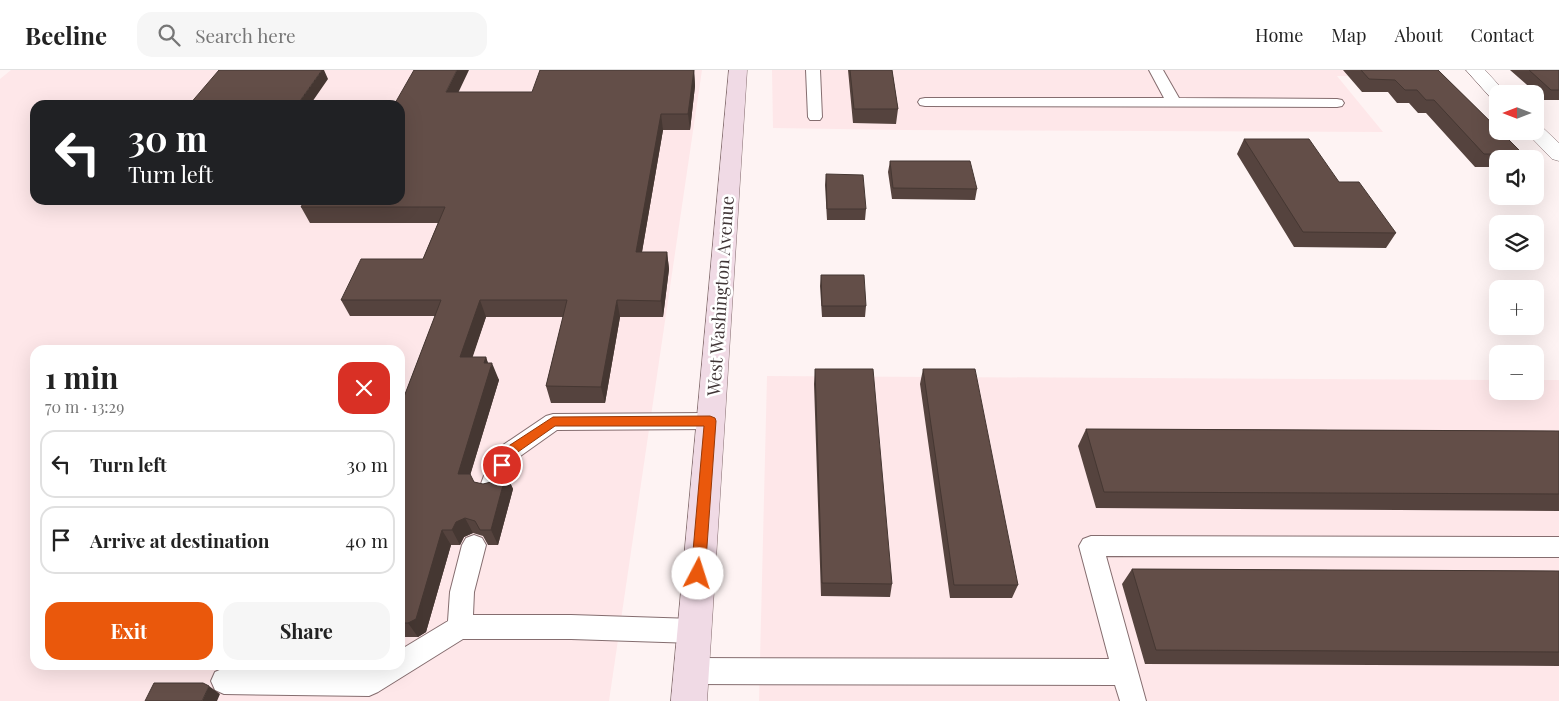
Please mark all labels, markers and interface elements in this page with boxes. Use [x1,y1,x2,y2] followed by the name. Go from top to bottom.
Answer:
[137,12,487,57] search box
[25,19,107,51] text: Beeline
[155,21,183,49] icon: search
[195,22,296,48] text: Search here
[1255,23,1303,47] text: Home
[1331,23,1366,47] text: Map
[1394,23,1443,47] text: About
[1471,23,1534,47] text: Contact
[1489,85,1544,140] north arrow
[1489,85,1544,400] map controls
[128,114,208,161] text: 30 m
[45,120,110,185] icon: left
[1489,150,1544,205] button: sound
[128,159,213,189] text: Turn left
[701,195,739,398] street label: West Washington Avenue
[1489,215,1544,270] button: layers
[1489,280,1544,335] button: +
[1489,345,1544,400] button: −
[45,357,119,397] text: 1 min
[338,362,390,414] button: close
[45,396,124,417] text: 70 m · 13:29
[481,444,523,486] pin
[47,450,75,478] icon: left
[90,451,167,477] text: Turn left
[346,451,388,477] text: 30 m
[488,451,516,479] icon: arrive
[47,526,75,554] icon: arrive
[90,527,270,553] text: Arrive at destination
[346,527,388,553] text: 40 m
[671,547,723,599] position arrow
[45,602,213,660] button: Exit
[223,602,390,660] button: Share

